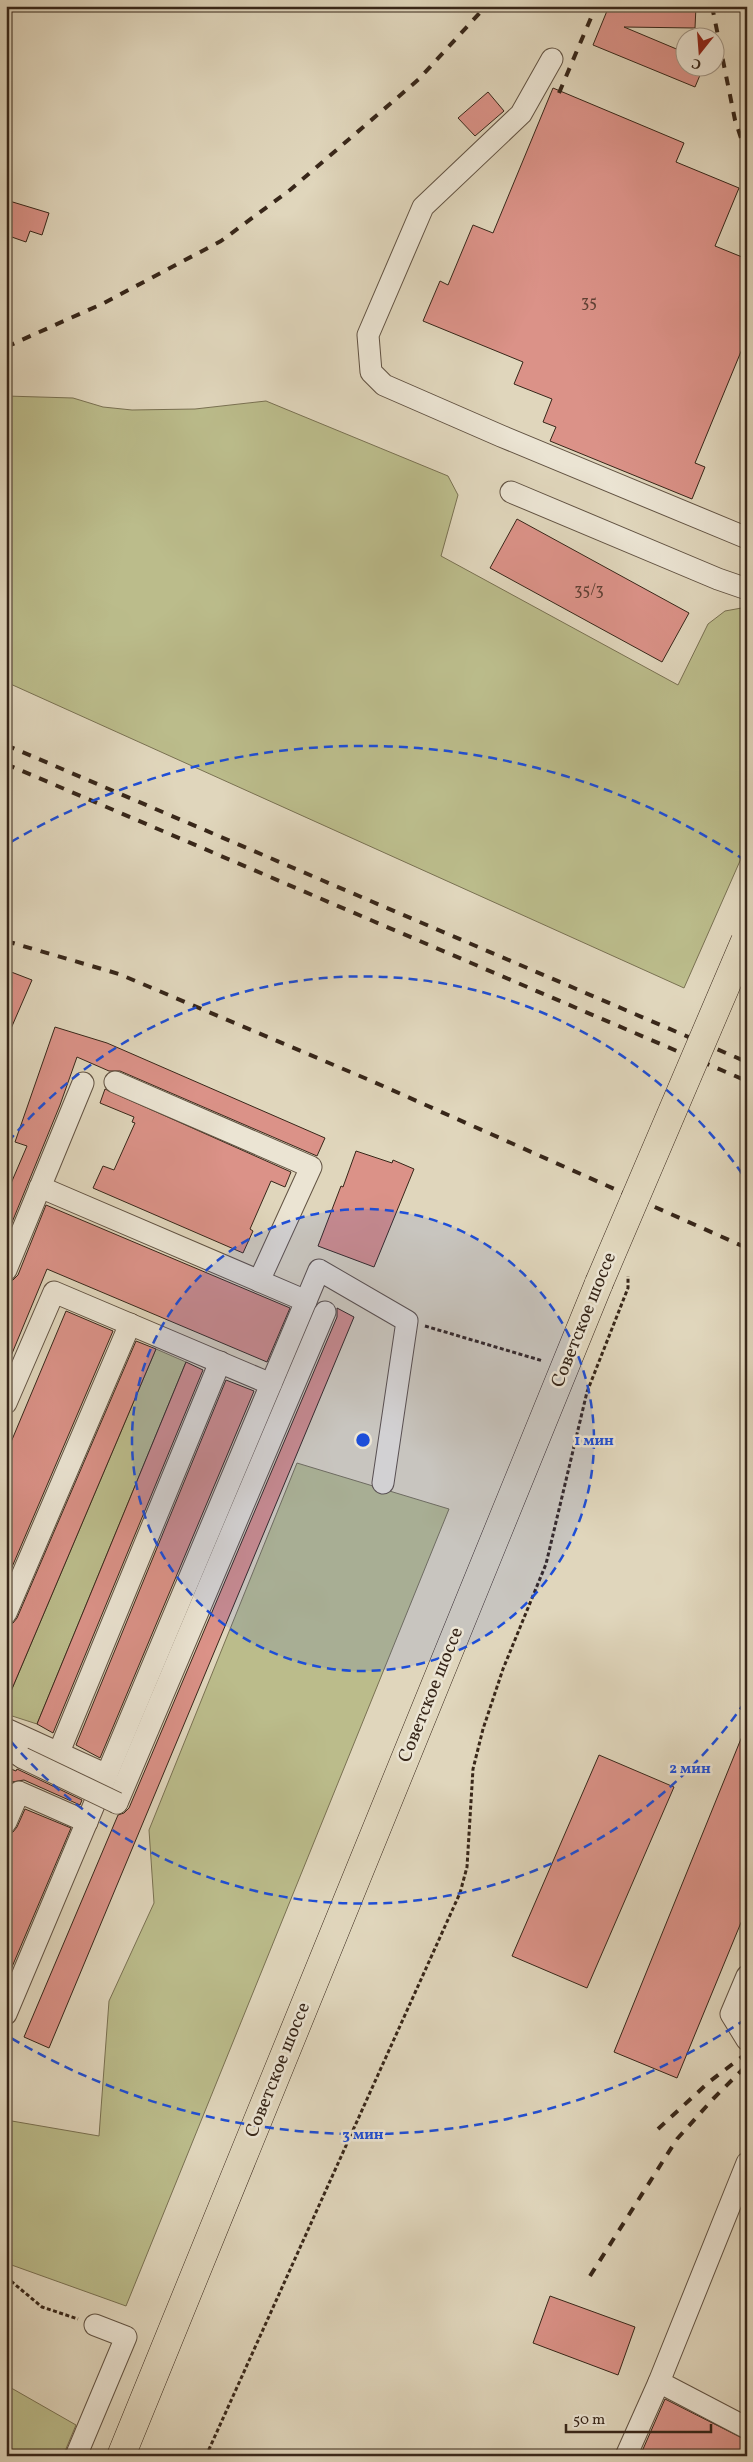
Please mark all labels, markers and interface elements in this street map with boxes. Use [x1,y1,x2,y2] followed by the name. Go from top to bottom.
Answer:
[676,28,726,78] north arrow
[690,53,704,73] text: С
[581,292,597,314] house number: 35
[574,580,604,602] house number: 35/3
[545,1249,623,1391] street label: Советское шоссе
[354,1431,372,1449] centre of rings
[574,1431,614,1452] text: 1 мин
[392,1624,470,1766] street label: Советское шоссе
[669,1759,711,1780] text: 2 мин
[239,1999,317,2141] street label: Советское шоссе
[342,2125,384,2146] text: 3 мин
[566,2402,710,2434] scale bar
[573,2410,605,2431] text: 50 m

